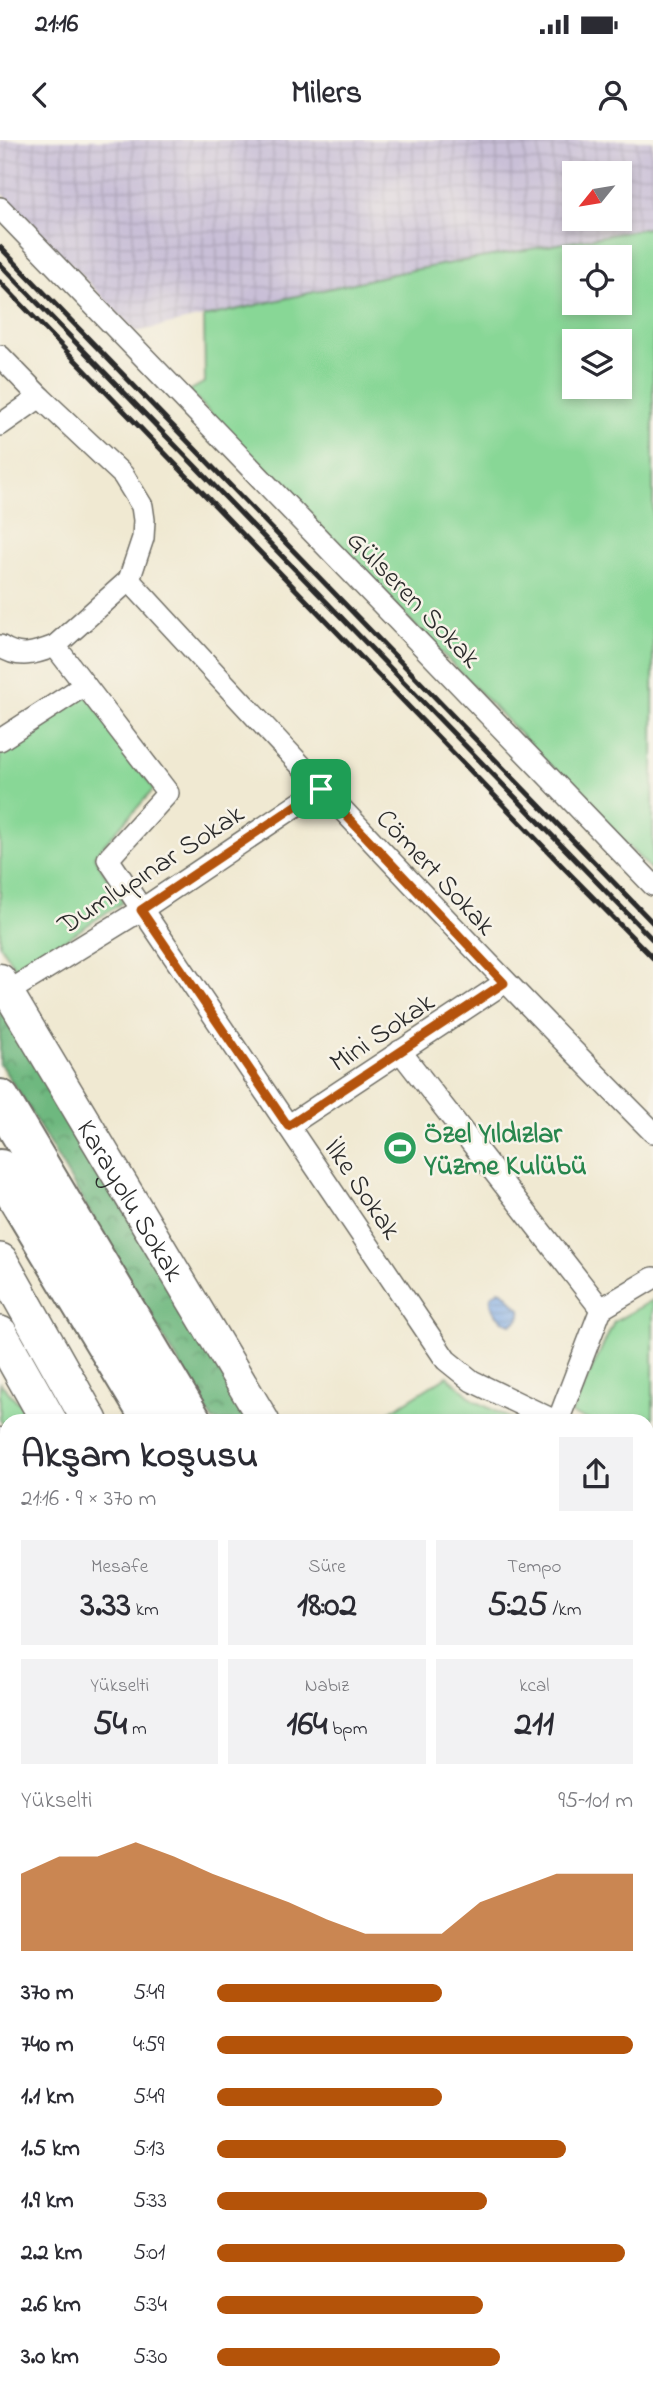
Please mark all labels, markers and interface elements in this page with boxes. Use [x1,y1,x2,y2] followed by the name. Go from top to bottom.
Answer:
[35,6,78,44] text: 21:16
[291,71,362,118] text: Milers
[21,76,59,114] icon: back
[594,76,632,114] icon: person
[562,161,632,231] north arrow
[562,161,632,399] map controls
[562,245,632,315] button: locate
[562,329,632,399] button: layers
[336,522,490,679] street label: Gülseren Sokak
[291,759,351,819] pin
[302,770,340,808] icon: arrive
[50,795,254,947] street label: Dumlupınar Sokak
[365,801,505,947] street label: Cömert Sokak
[322,983,444,1084] street label: Mini Sokak
[65,1113,193,1291] street label: Karayolu Sokak
[423,1115,587,1188] place label: Özel Yıldızlar Yüzme Kulübü
[381,1129,419,1167] sports icon: Özel Yıldızlar Yüzme Kulübü
[312,1131,411,1249] street label: İlke Sokak
[21,1429,258,1485] text: Akşam koşusu
[559,1437,633,1511] button: share
[21,1483,156,1516] text: 21:16 · 9 × 370 m
[91,1554,148,1581] text: Mesafe
[308,1554,346,1581] text: Süre
[507,1554,562,1581] text: Tempo
[80,1581,131,1632] text: 3.33
[297,1581,357,1632] text: 18:02
[487,1581,548,1632] text: 5:25
[131,1597,159,1624] text: km
[548,1597,581,1624] text: /km
[90,1673,149,1700] text: Yükselti
[305,1673,349,1700] text: Nabız
[519,1673,549,1700] text: kcal
[93,1700,127,1751] text: 54
[287,1700,328,1751] text: 164
[514,1700,554,1751] text: 211
[127,1716,147,1743] text: m
[328,1716,367,1743] text: bpm
[21,1785,92,1818] text: Yükselti
[558,1785,633,1818] text: 95–101 m
[21,1977,74,2010] text: 370 m
[133,1977,165,2010] text: 5:49
[21,2029,74,2062] text: 740 m
[133,2029,165,2062] text: 4:59
[21,2081,74,2114] text: 1.1 km
[133,2081,165,2114] text: 5:49
[21,2133,80,2166] text: 1.5 km
[133,2133,165,2166] text: 5:13
[21,2185,74,2218] text: 1.9 km
[133,2185,167,2218] text: 5:33
[21,2237,82,2270] text: 2.2 km
[133,2237,165,2270] text: 5:01
[21,2289,81,2322] text: 2.6 km
[133,2289,167,2322] text: 5:34
[21,2341,79,2374] text: 3.0 km
[133,2341,168,2374] text: 5:30

